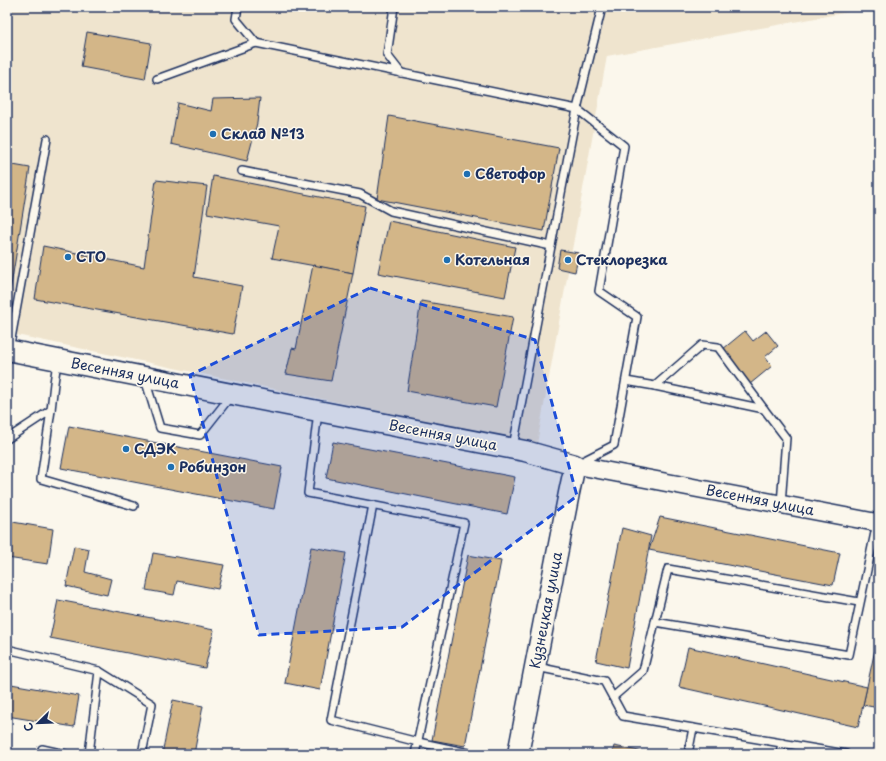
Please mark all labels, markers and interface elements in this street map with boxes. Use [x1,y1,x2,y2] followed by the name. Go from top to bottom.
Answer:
[221,123,305,144] place label: Склад №13
[208,129,218,139] marker: Склад №13
[475,163,546,184] place label: Светофор
[462,169,472,179] marker: Светофор
[76,246,106,267] place label: СТО
[455,249,530,270] place label: Котельная
[576,249,668,270] place label: Стеклорезка
[63,252,73,262] marker: СТО
[442,255,452,265] marker: Котельная
[563,255,573,265] marker: Стеклорезка
[69,352,181,393] street label: Весенняя улица
[387,414,499,455] street label: Весенняя улица
[134,438,177,459] place label: СДЭК
[121,444,131,454] marker: СДЭК
[179,456,246,477] place label: Робинзон
[166,462,176,472] marker: Робинзон
[704,479,816,520] street label: Весенняя улица
[524,550,567,670] street label: Кузнецкая улица
[18,703,58,743] north arrow
[19,720,38,734] text: С

